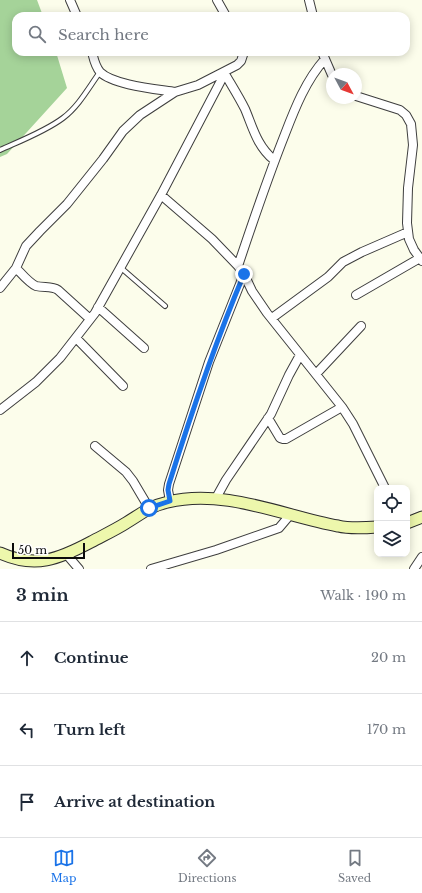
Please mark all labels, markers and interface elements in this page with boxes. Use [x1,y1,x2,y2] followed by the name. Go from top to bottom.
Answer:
[12,12,410,56] search box
[26,23,48,45] icon: search
[58,25,149,44] text: Search here
[326,68,362,104] north arrow
[235,265,253,283] route end
[374,485,410,557] map controls
[374,485,410,521] button: locate
[140,499,158,517] route start
[374,521,410,557] button: layers
[12,541,85,560] scale bar
[18,543,47,557] text: 50 m
[16,585,69,606] text: 3 min
[320,587,406,604] text: Walk · 190 m
[16,647,38,669] icon: ahead
[54,648,129,667] text: Continue
[371,649,406,666] text: 20 m
[16,719,38,741] icon: left
[54,720,125,739] text: Turn left
[367,721,406,738] text: 170 m
[16,791,38,813] icon: arrive
[54,792,215,811] text: Arrive at destination
[51,847,76,885] tab: Map
[178,847,236,885] tab: Directions
[338,847,371,885] tab: Saved

